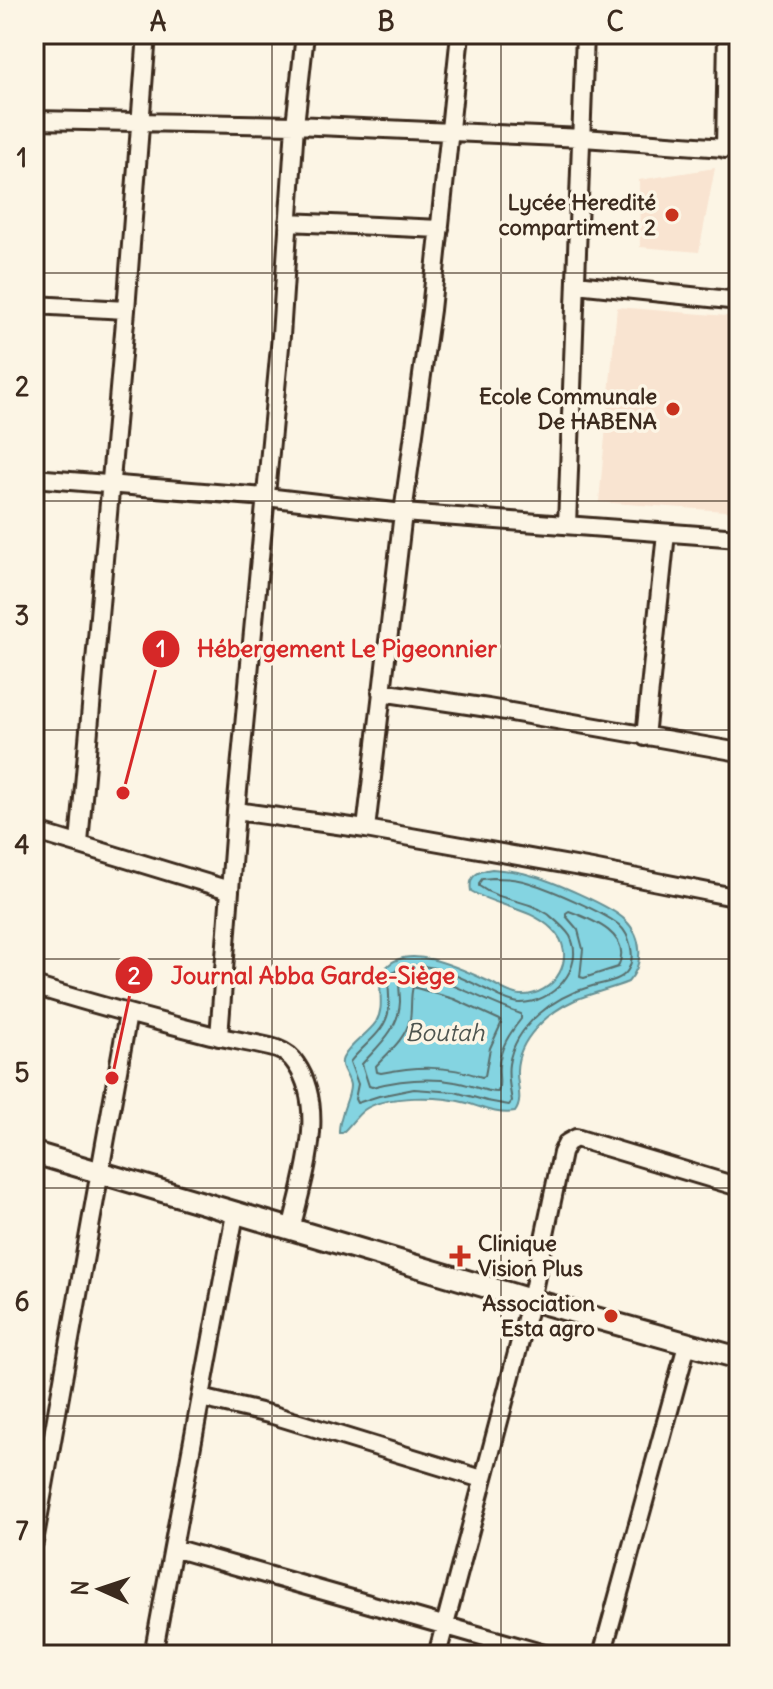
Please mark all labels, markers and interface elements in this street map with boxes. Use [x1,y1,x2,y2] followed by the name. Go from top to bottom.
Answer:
[150,5,167,38] text: A
[377,5,395,38] text: B
[606,5,624,38] text: C
[17,141,27,174] text: 1
[499,188,656,241] place label: Lycée Heredité compartiment 2
[663,206,681,224] marker: Lycée Heredité compartiment 2
[15,370,29,403] text: 2
[479,382,657,435] place label: Ecole Communale De HABENA
[664,400,682,418] marker: Ecole Communale De HABENA
[15,599,29,632] text: 3
[141,625,513,673] callout: Hébergement Le Pigeonnier
[156,633,166,663] text: 1
[197,633,497,663] text: Hébergement Le Pigeonnier
[14,828,30,861] text: 4
[114,951,471,999] callout: Journal Abba Garde-Siège
[127,960,141,990] text: 2
[171,960,455,990] text: Journal Abba Garde-Siège
[406,1017,486,1047] water label: Boutah
[15,1056,30,1089] text: 5
[478,1229,583,1282] place label: Clinique Vision Plus
[449,1245,471,1267] marker: Clinique Vision Plus
[14,1285,30,1318] text: 6
[482,1289,595,1342] place label: Association Esta agro
[602,1307,620,1325] marker: Association Esta agro
[16,1514,29,1547] text: 7
[60,1549,140,1629] north arrow
[66,1580,94,1596] text: N

